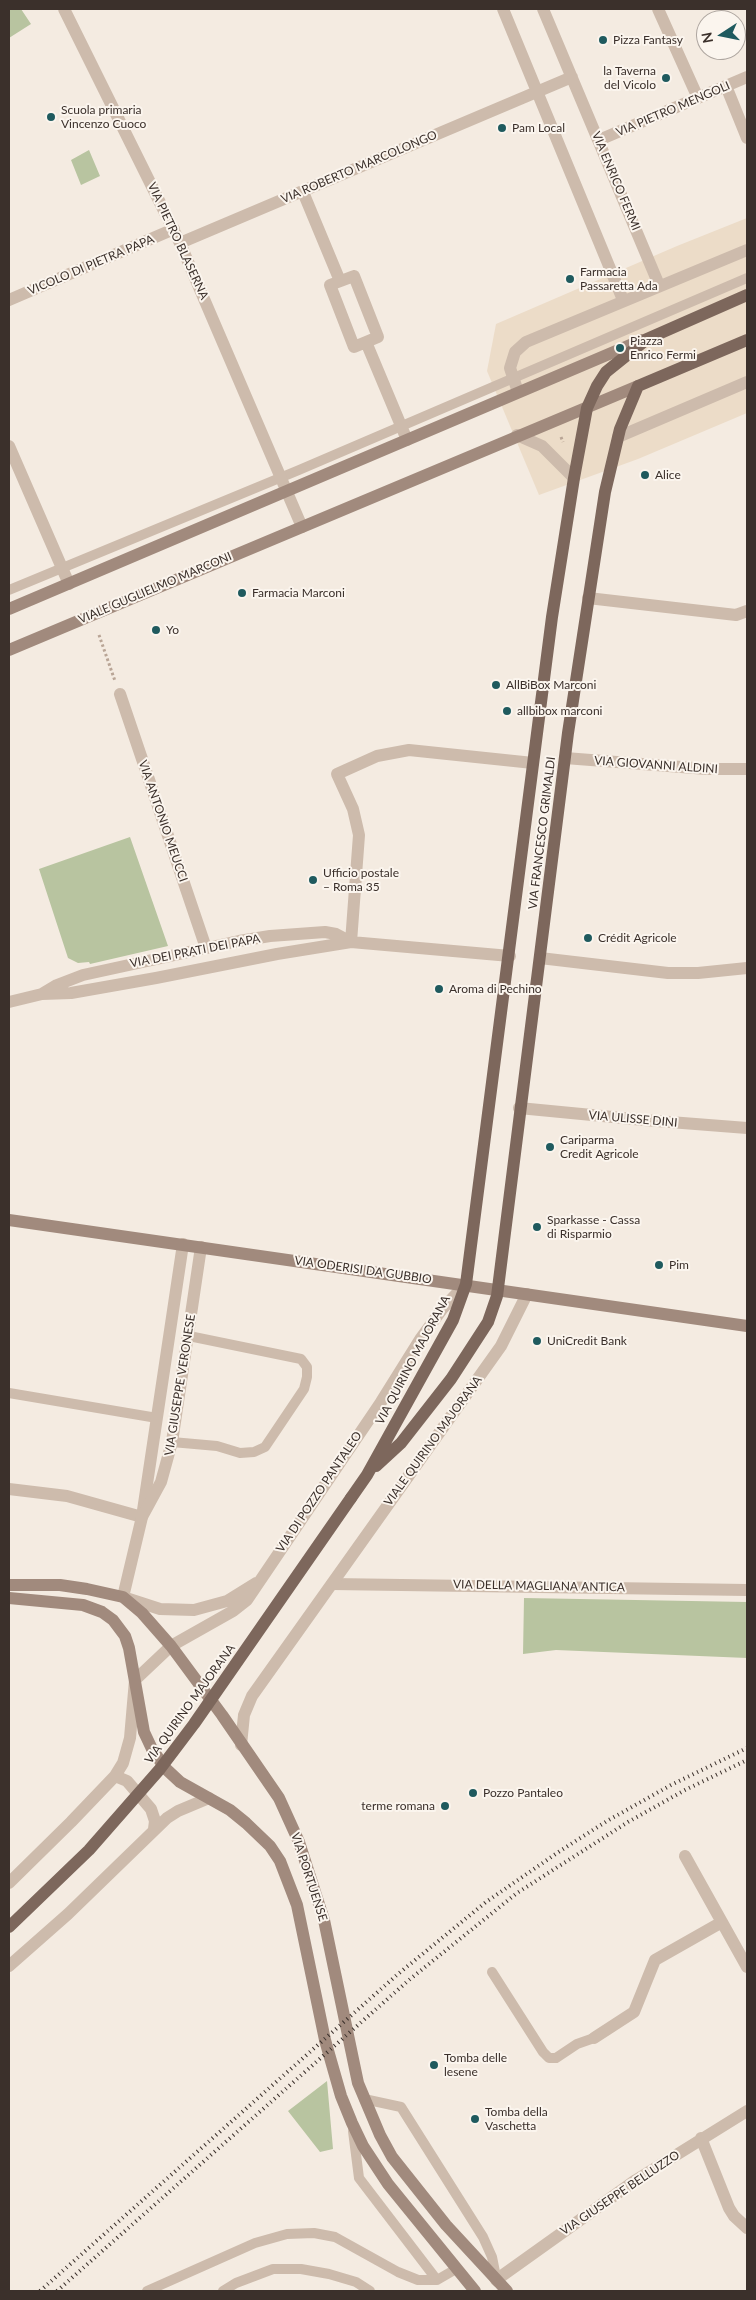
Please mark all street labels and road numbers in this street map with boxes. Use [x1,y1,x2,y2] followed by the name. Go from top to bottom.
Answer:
[614,78,732,140] street label: VIA PIETRO MENGOLI
[279,128,439,206] street label: VIA ROBERTO MARCOLONGO
[589,129,643,233] street label: VIA ENRICO FERMI
[144,180,212,302] street label: VIA PIETRO BLASERNA
[26,232,156,298] street label: VICOLO DI PIETRA PAPA
[76,549,234,627] street label: VIALE GUGLIELMO MARCONI
[594,753,718,777] street label: VIA GIOVANNI ALDINI
[525,756,559,910] street label: VIA FRANCESCO GRIMALDI
[135,758,191,884] street label: VIA ANTONIO MEUCCI
[129,931,261,971] street label: VIA DEI PRATI DEI PAPA
[588,1108,678,1130] street label: VIA ULISSE DINI
[294,1253,432,1287] street label: VIA ODERISI DA GUBBIO
[373,1293,453,1427] street label: VIA QUIRINO MAJORANA
[162,1313,198,1457] street label: VIA GIUSEPPE VERONESE
[381,1373,485,1509] street label: VIALE QUIRINO MAJORANA
[273,1429,365,1555] street label: VIA DI POZZO PANTALEO
[453,1577,625,1595] street label: VIA DELLA MAGLIANA ANTICA
[142,1641,238,1767] street label: VIA QUIRINO MAJORANA
[288,1831,330,1923] street label: VIA PORTUENSE
[558,2148,682,2238] street label: VIA GIUSEPPE BELLUZZO

